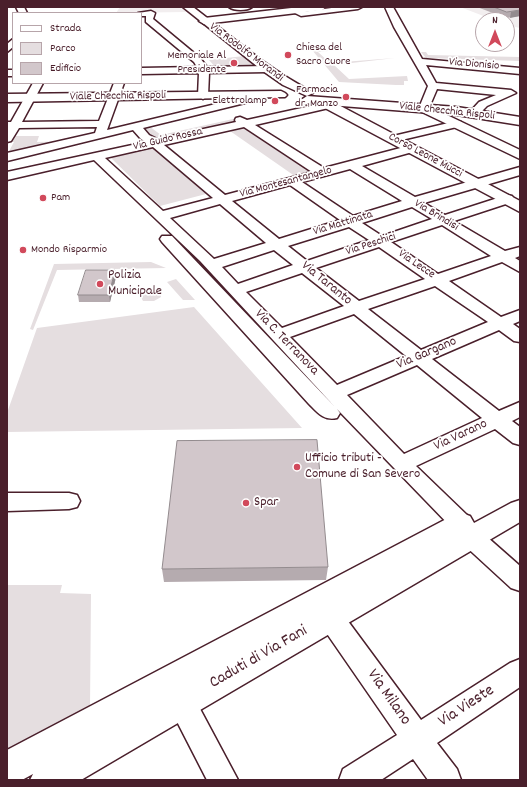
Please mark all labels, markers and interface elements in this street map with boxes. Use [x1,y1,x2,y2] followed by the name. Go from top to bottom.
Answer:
[12,12,142,84] legend
[475,12,515,52] north arrow
[492,13,498,29] text: N
[50,20,81,37] text: Strada
[206,20,286,86] street label: Via Rodolfo Morandi
[50,40,76,57] text: Parco
[296,41,350,69] place label: Chiesa del Sacro Cuore
[168,49,226,77] place label: Memoriale Al Presidente
[283,50,293,60] marker: Chiesa del Sacro Cuore
[448,56,500,74] street label: Via Dionisio
[229,58,239,68] marker: Memoriale Al Presidente
[50,60,81,77] text: Edificio
[295,83,338,111] place label: Farmacia dr. Manzo
[70,89,166,105] street label: Viale Checchia Rispoli
[341,92,351,102] marker: Farmacia dr. Manzo
[213,94,267,108] place label: Elettrolamp
[270,96,280,106] marker: Elettrolamp
[399,100,495,124] street label: Viale Checchia Rispoli
[132,125,204,155] street label: Via Guido Rossa
[385,130,465,182] street label: Corso Leone Mucci
[238,164,334,202] street label: Via Montesantangelo
[51,191,70,205] place label: Pam
[38,193,48,203] marker: Pam
[411,197,461,235] street label: Via Brindisi
[312,208,374,240] street label: Via Mattinata
[344,230,398,260] street label: Via Peschici
[31,243,107,257] place label: Mondo Risparmio
[18,245,28,255] marker: Mondo Risparmio
[395,247,437,283] street label: Via Lecce
[297,258,355,310] street label: Via Taranto
[108,268,162,300] place label: Polizia Municipale
[95,279,105,289] marker: Polizia Municipale
[250,306,322,380] street label: Via C. Terranova
[395,334,459,374] street label: Via Gargano
[432,416,490,456] street label: Via Varano
[305,451,420,484] place label: Ufficio tributi - Comune di San Severo
[292,462,302,472] marker: Ufficio tributi - Comune di San Severo
[254,495,278,511] place label: Spar
[241,498,251,508] marker: Spar
[206,622,312,694] street label: Caduti di Via Fani
[361,666,415,730] street label: Via Milano
[435,681,499,733] street label: Via Vieste

